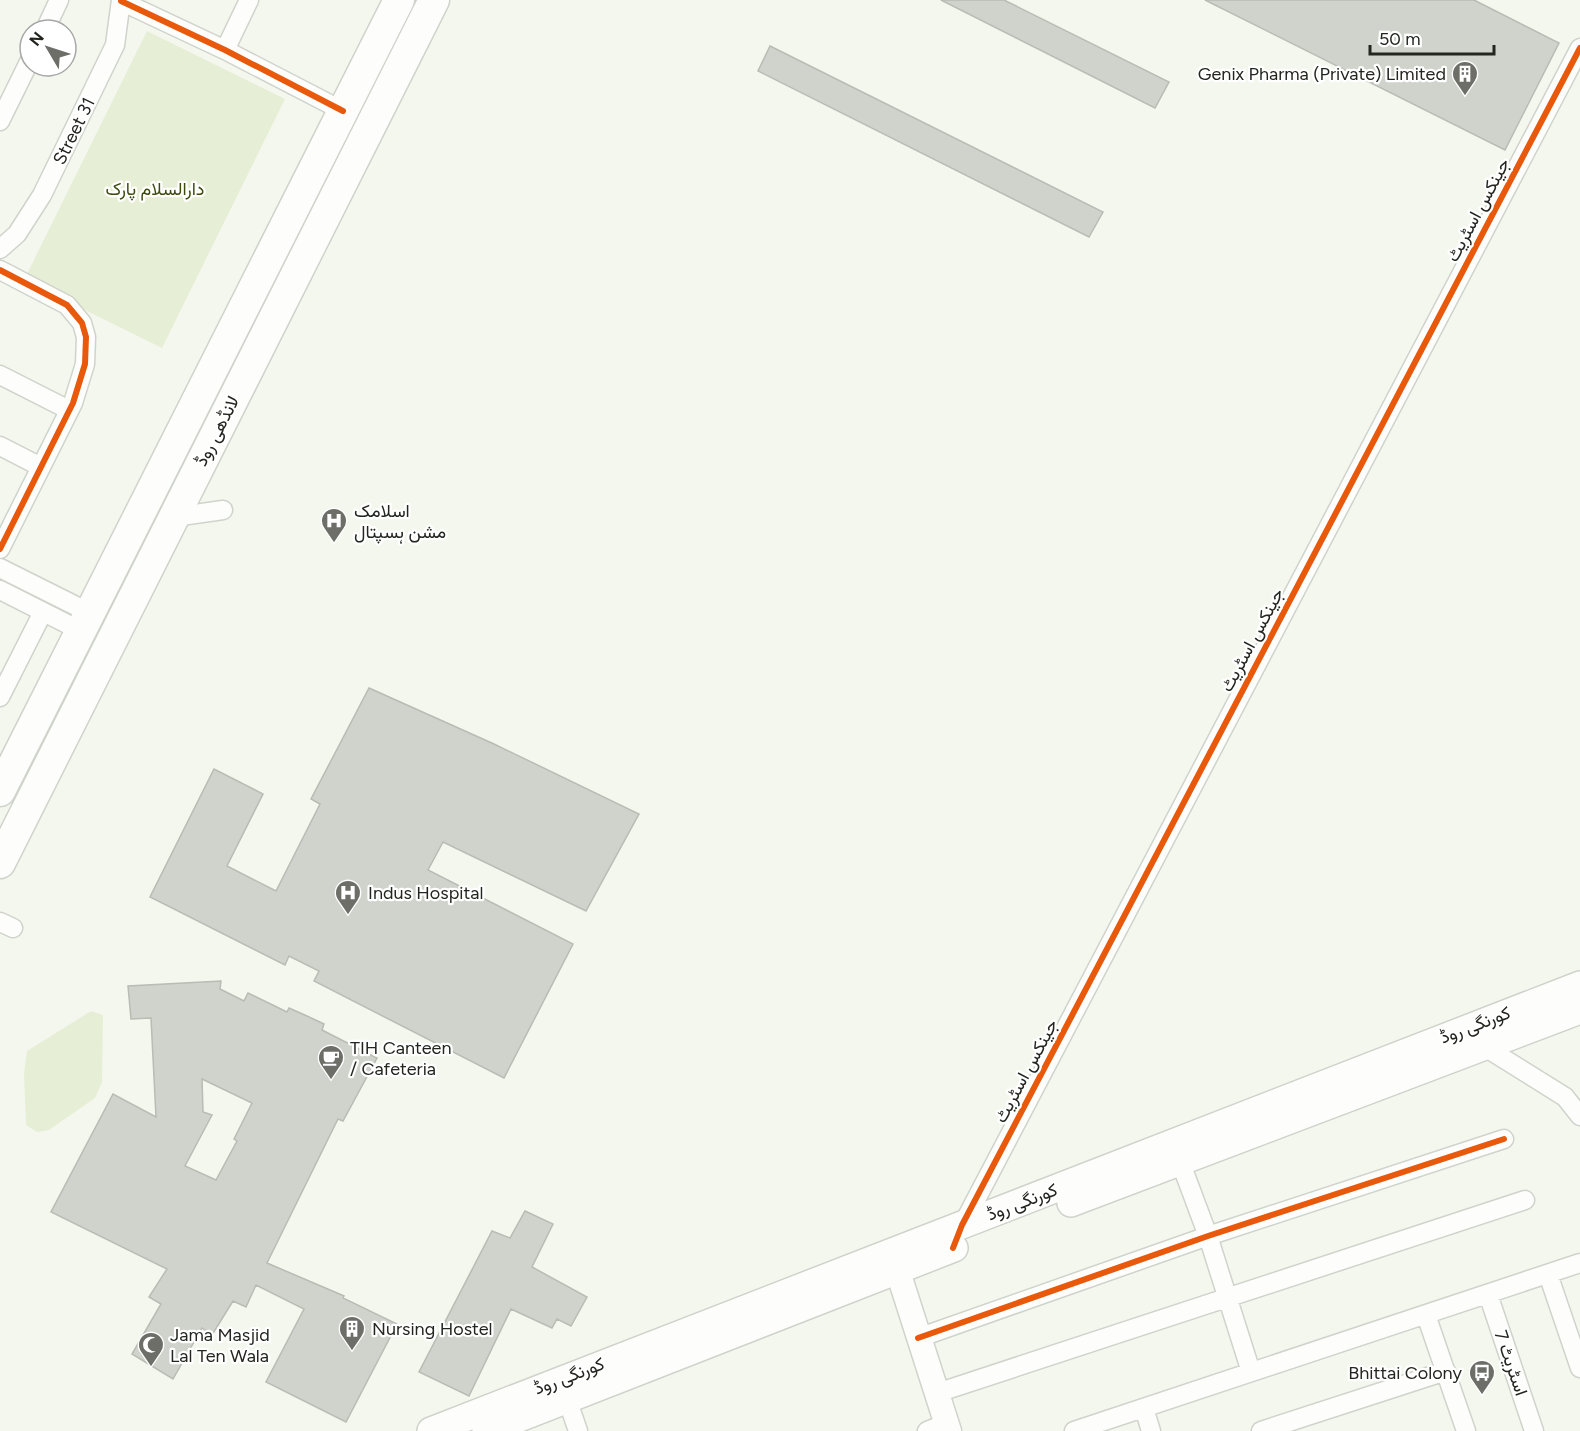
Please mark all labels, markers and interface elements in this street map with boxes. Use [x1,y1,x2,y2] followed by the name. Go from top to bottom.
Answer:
[18,18,78,78] north arrow
[1370,18,1494,56] scale bar
[25,28,48,50] text: N
[1379,28,1421,50] text: 50 m
[1450,59,1480,97] building icon: Genix Pharma (Private) Limited
[1198,63,1446,85] place label: Genix Pharma (Private) Limited
[48,94,100,168] street label: Street 31
[1441,154,1515,266] street label: جینکس اسٹریٹ
[106,178,204,201] park label: دارالسلام پارک
[190,392,244,470] street label: لانڈھی روڈ
[354,500,446,544] place label: اسلامک مشن ہسپتال
[319,506,349,544] hospital icon: اسلامک مشن ہسپتال
[1215,584,1289,696] street label: جینکس اسٹریٹ
[333,878,363,916] hospital icon: Indus Hospital
[368,882,483,904] place label: Indus Hospital
[1437,1001,1513,1049] street label: کورنگی روڈ
[989,1015,1063,1127] street label: جینکس اسٹریٹ
[350,1037,451,1080] place label: TIH Canteen / Cafeteria
[316,1043,346,1081] cafe icon: TIH Canteen / Cafeteria
[984,1178,1060,1226] street label: کورنگی روڈ
[337,1314,367,1352] building icon: Nursing Hostel
[372,1318,493,1340] place label: Nursing Hostel
[170,1324,270,1367] place label: Jama Masjid Lal Ten Wala
[1490,1327,1532,1399] street label: اسٹریٹ 7
[136,1330,166,1368] mosque icon: Jama Masjid Lal Ten Wala
[531,1352,607,1400] street label: کورنگی روڈ
[1467,1358,1497,1396] bus stop icon: Bhittai Colony
[1348,1362,1463,1384] place label: Bhittai Colony

